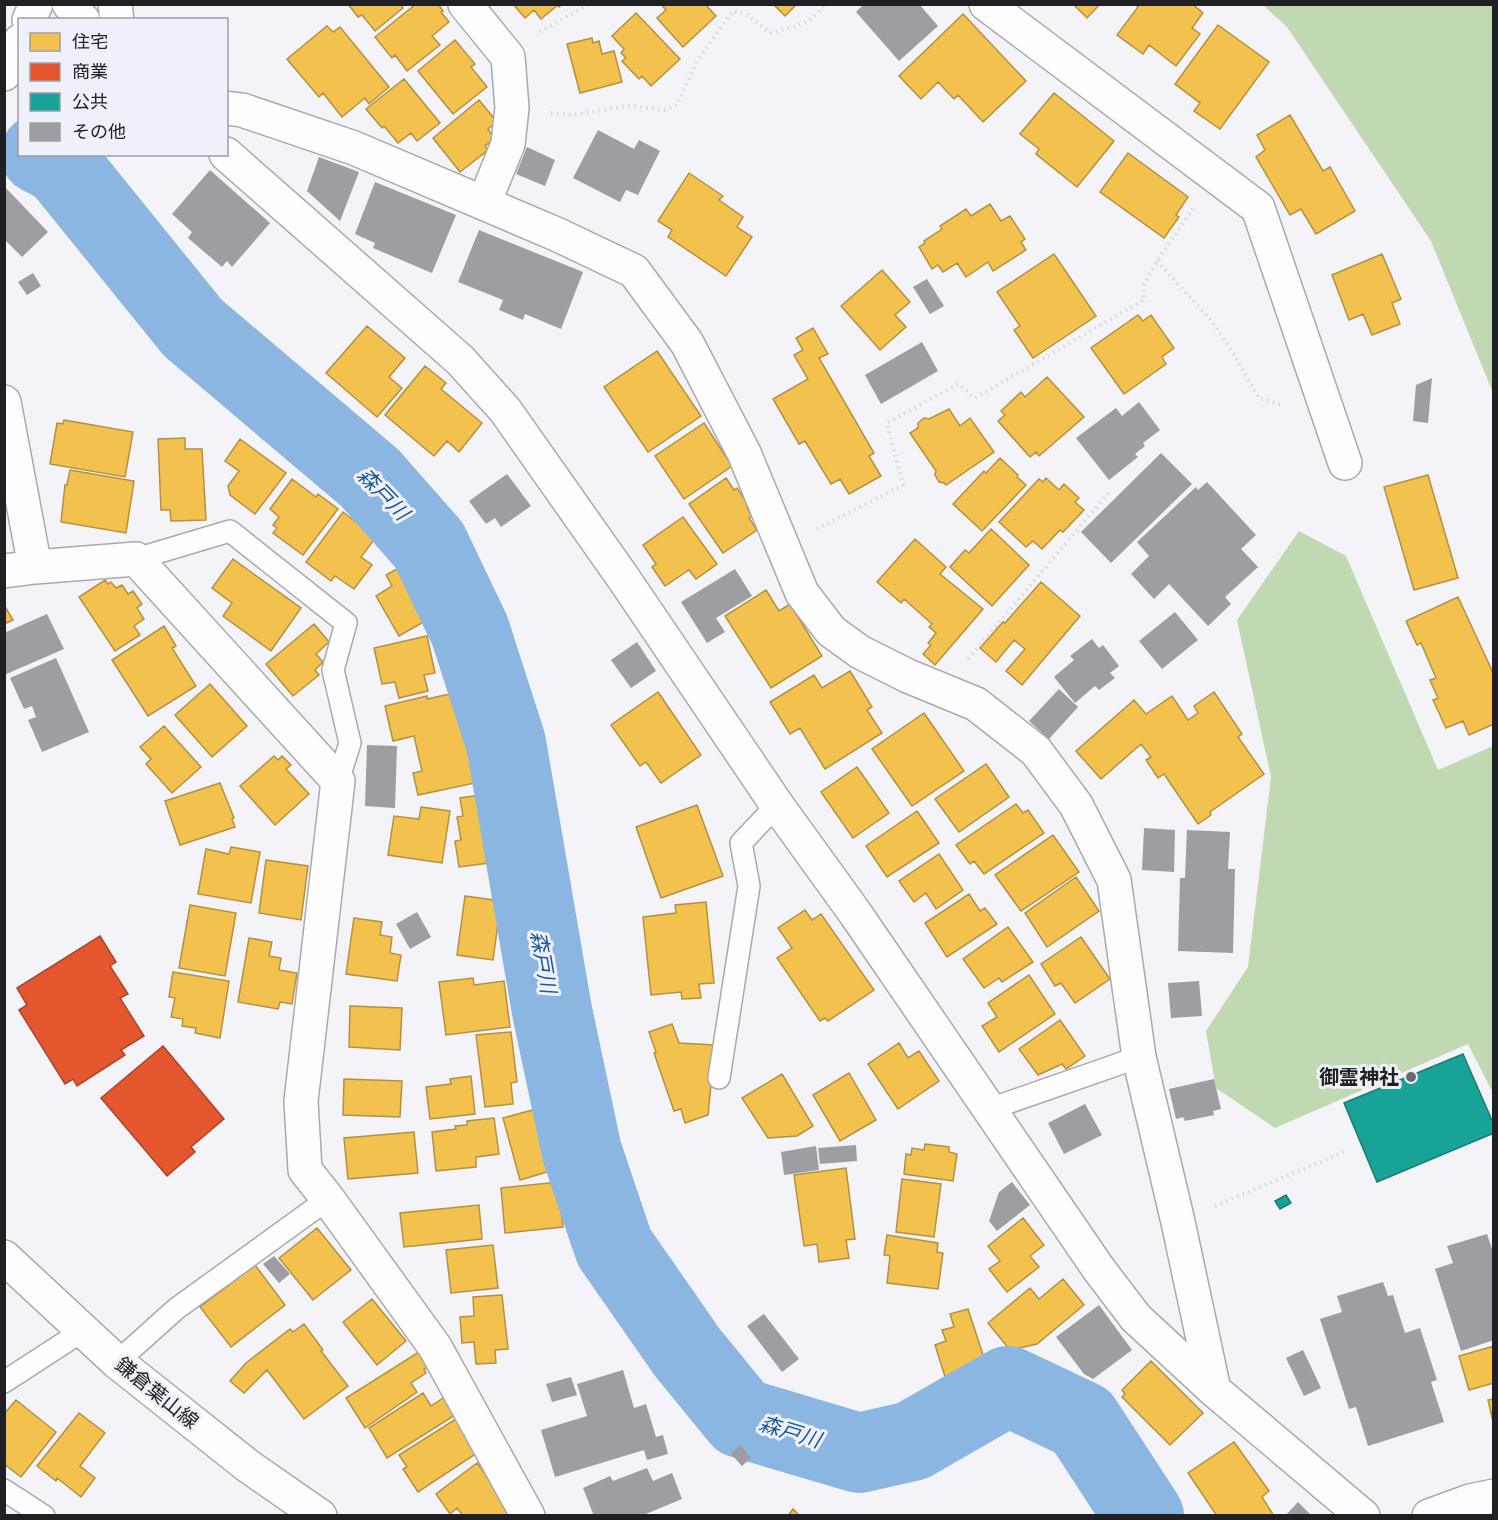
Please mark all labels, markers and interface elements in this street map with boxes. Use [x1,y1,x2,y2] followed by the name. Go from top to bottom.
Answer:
[18,18,228,156] legend
[72,31,108,53] text: 住宅
[72,61,108,83] text: 商業
[72,91,108,113] text: 公共
[72,121,126,143] text: その他
[352,462,416,527] water label: 森戸川
[525,929,562,997] water label: 森戸川
[1319,1065,1399,1089] place label: 御霊神社
[1404,1070,1418,1084] marker: 御霊神社
[111,1352,203,1434] street label: 鎌倉葉山線
[756,1410,826,1454] water label: 森戸川

